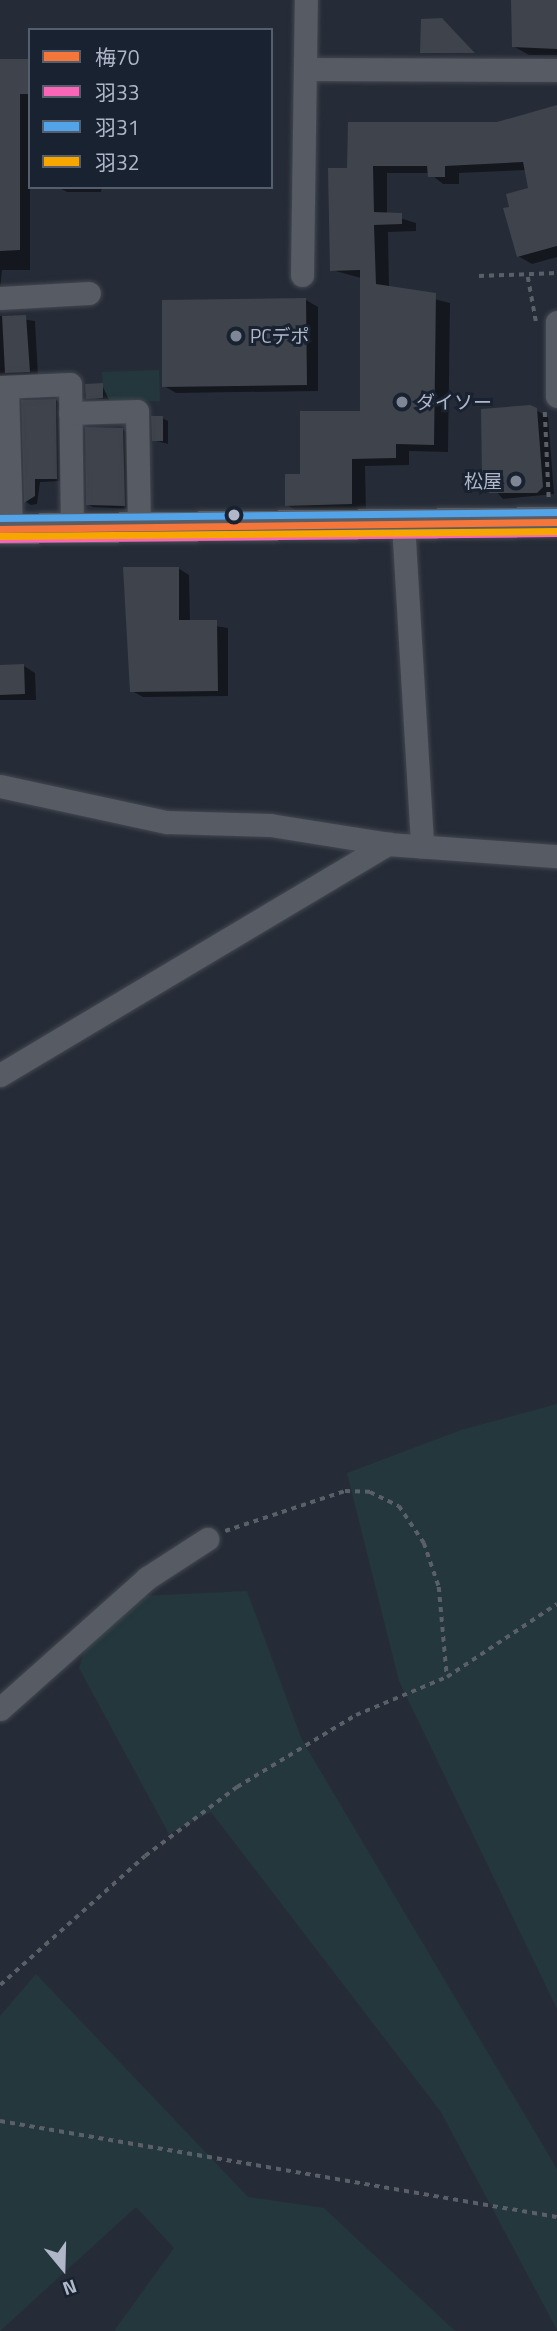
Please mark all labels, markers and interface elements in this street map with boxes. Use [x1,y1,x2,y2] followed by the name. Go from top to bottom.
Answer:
[28,28,273,189] legend
[95,41,140,73] text: 梅70
[95,76,140,108] text: 羽33
[95,111,140,143] text: 羽31
[95,146,140,178] text: 羽32
[250,325,310,347] place label: PCデポ
[228,328,244,344] marker: PCデポ
[416,391,492,413] place label: ダイソー
[394,394,410,410] marker: ダイソー
[464,470,502,492] place label: 松屋
[508,473,524,489] marker: 松屋
[227,508,241,522] unlabelled marker
[28,2233,98,2303] north arrow
[59,2272,81,2304] text: N

